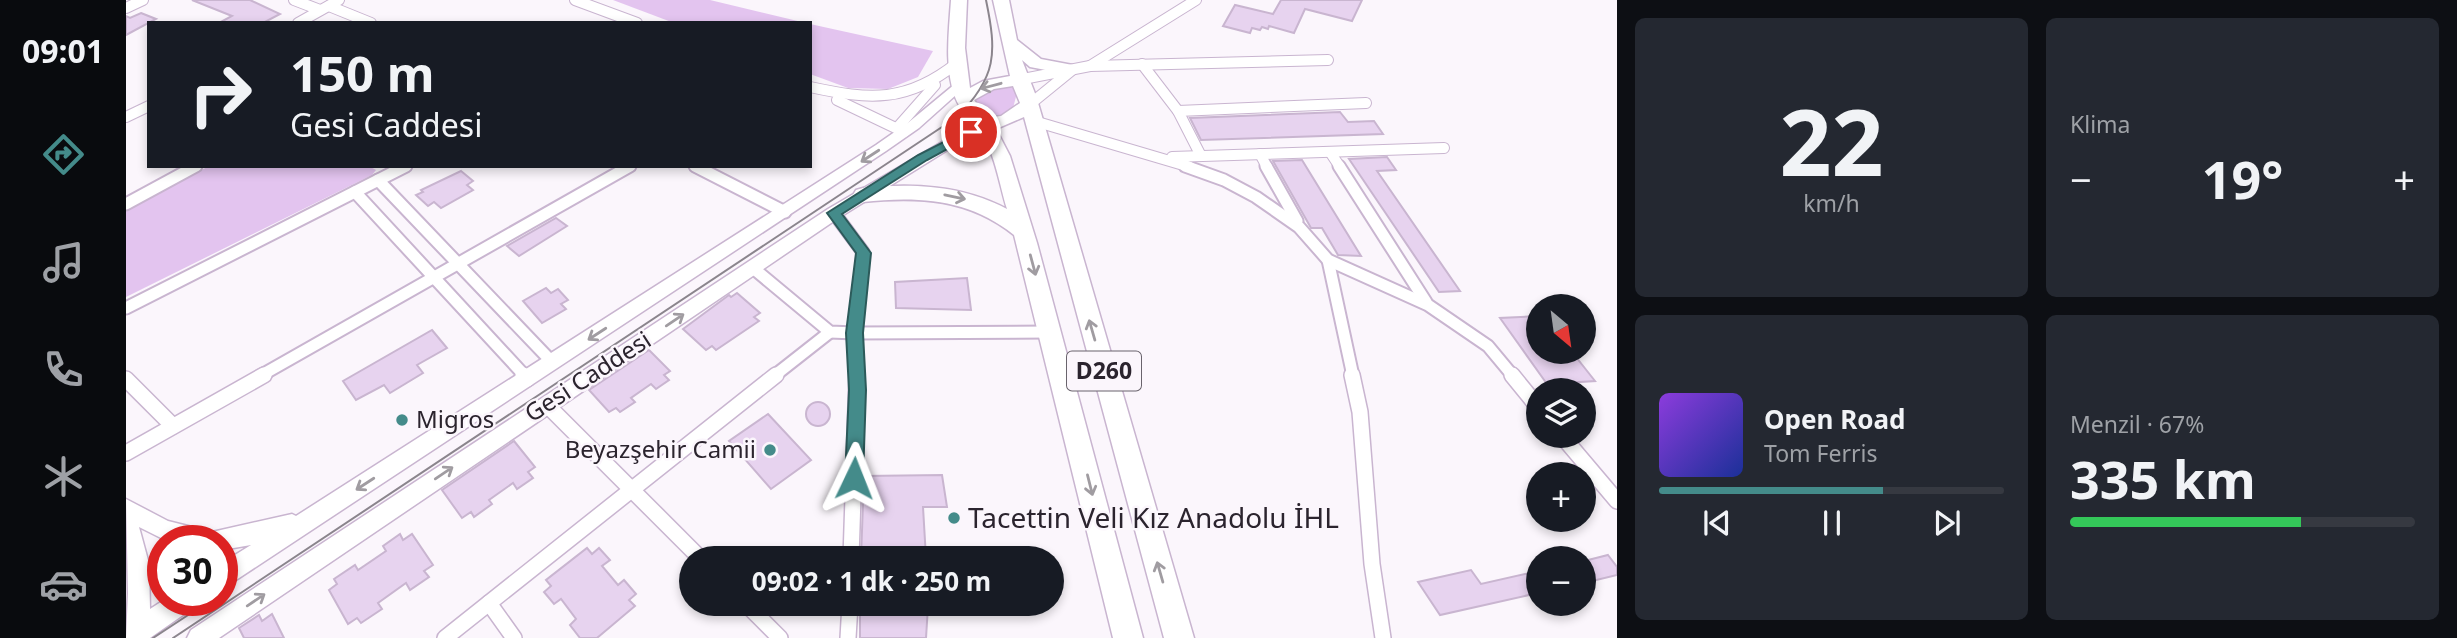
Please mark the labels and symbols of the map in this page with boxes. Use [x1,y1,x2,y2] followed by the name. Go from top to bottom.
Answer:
[980,80,1002,93] one-way arrow
[941,102,1001,162] pin
[860,149,880,163] one-way arrow
[943,191,966,205] one-way arrow
[1027,253,1040,276] one-way arrow
[1526,294,1596,364] north arrow
[665,313,684,327] one-way arrow
[1085,319,1098,341] one-way arrow
[518,323,657,429] street label: Gesi Caddesi
[588,327,607,341] one-way arrow
[1067,352,1141,390] road number: D260
[416,402,494,435] place label: Migros
[394,412,410,428] marker: Migros
[565,432,756,465] place label: Beyazşehir Camii
[817,441,891,515] position arrow
[762,442,778,458] marker: Beyazşehir Camii
[434,466,454,480] one-way arrow
[1084,474,1097,496] one-way arrow
[356,477,375,492] one-way arrow
[968,498,1339,536] place label: Tacettin Veli Kız Anadolu İHL
[946,510,962,526] marker: Tacettin Veli Kız Anadolu İHL
[147,525,238,616] speed limit sign: 30
[1153,561,1166,583] one-way arrow
[246,593,265,607] one-way arrow

